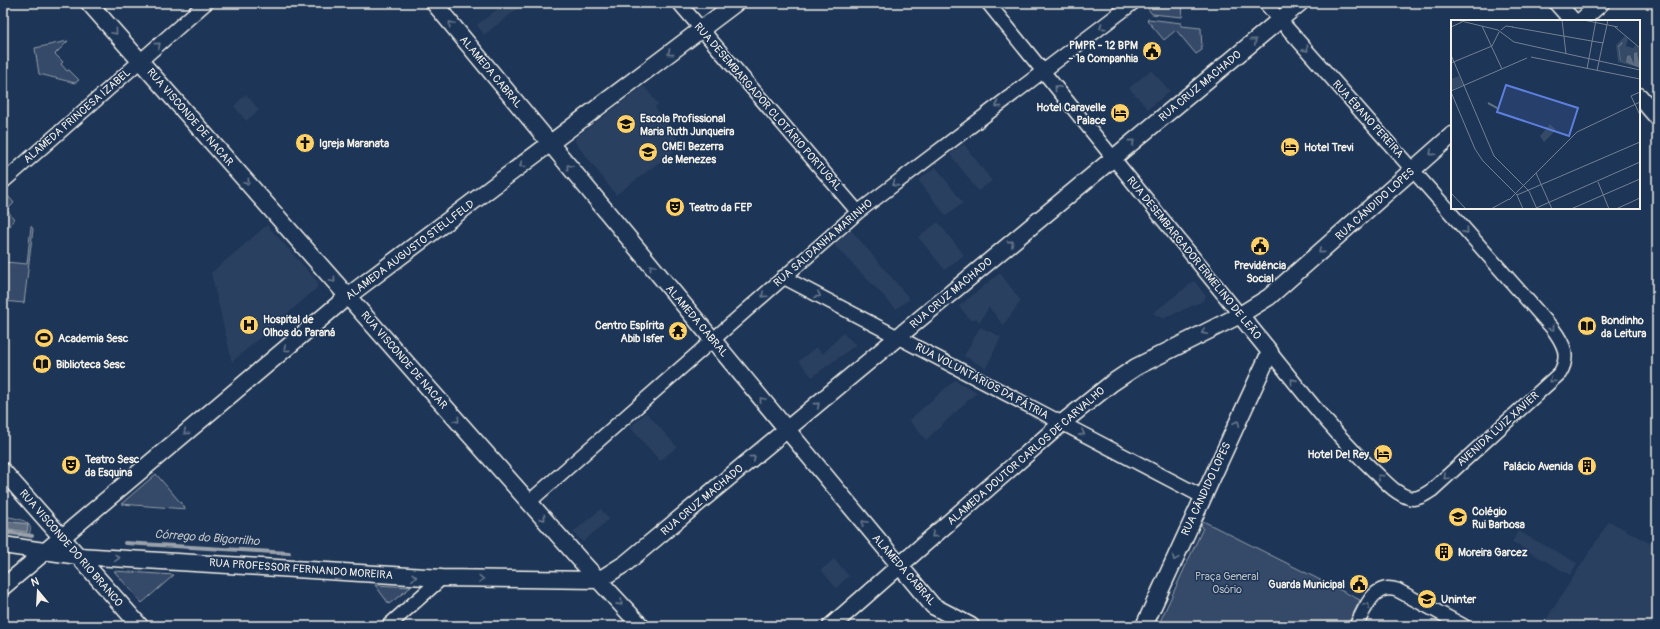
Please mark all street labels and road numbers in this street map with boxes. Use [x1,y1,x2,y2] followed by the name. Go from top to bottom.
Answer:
[691,20,845,194] street label: RUA DESEMBARGADOR CLOTÁRIO PORTUGAL
[457,33,525,111] street label: ALAMEDA CABRAL
[1156,48,1244,124] street label: RUA CRUZ MACHADO
[21,66,133,166] street label: ALAMEDA PRINCESA IZABEL
[144,66,236,168] street label: RUA VISCONDE DE NACAR
[1330,77,1406,161] street label: RUA ÉBANO PEREIRA
[1333,165,1417,243] street label: RUA CÂNDIDO LOPES
[1124,174,1264,342] street label: RUA DESEMBARGADOR ERMELINO DE LEÃO
[771,196,875,290] street label: RUA SALDANHA MARINHO
[343,197,477,303] street label: ALAMEDA AUGUSTO STELLFELD
[907,255,995,331] street label: RUA CRUZ MACHADO
[663,282,731,360] street label: ALAMEDA CABRAL
[358,309,450,411] street label: RUA VISCONDE DE NACAR
[913,340,1051,422] street label: RUA VOLUNTÁRIOS DA PÁTRIA
[945,384,1107,528] street label: ALAMEDA DOUTOR CARLOS DE CARVALHO
[1454,389,1542,469] street label: AVENIDA LUIZ XAVIER
[1179,440,1233,538] street label: RUA CÂNDIDO LOPES
[658,462,746,538] street label: RUA CRUZ MACHADO
[17,487,125,609] street label: RUA VISCONDE DO RIO BRANCO
[870,532,938,608] street label: ALAMEDA CABRAL
[209,556,393,582] street label: RUA PROFESSOR FERNANDO MOREIRA

